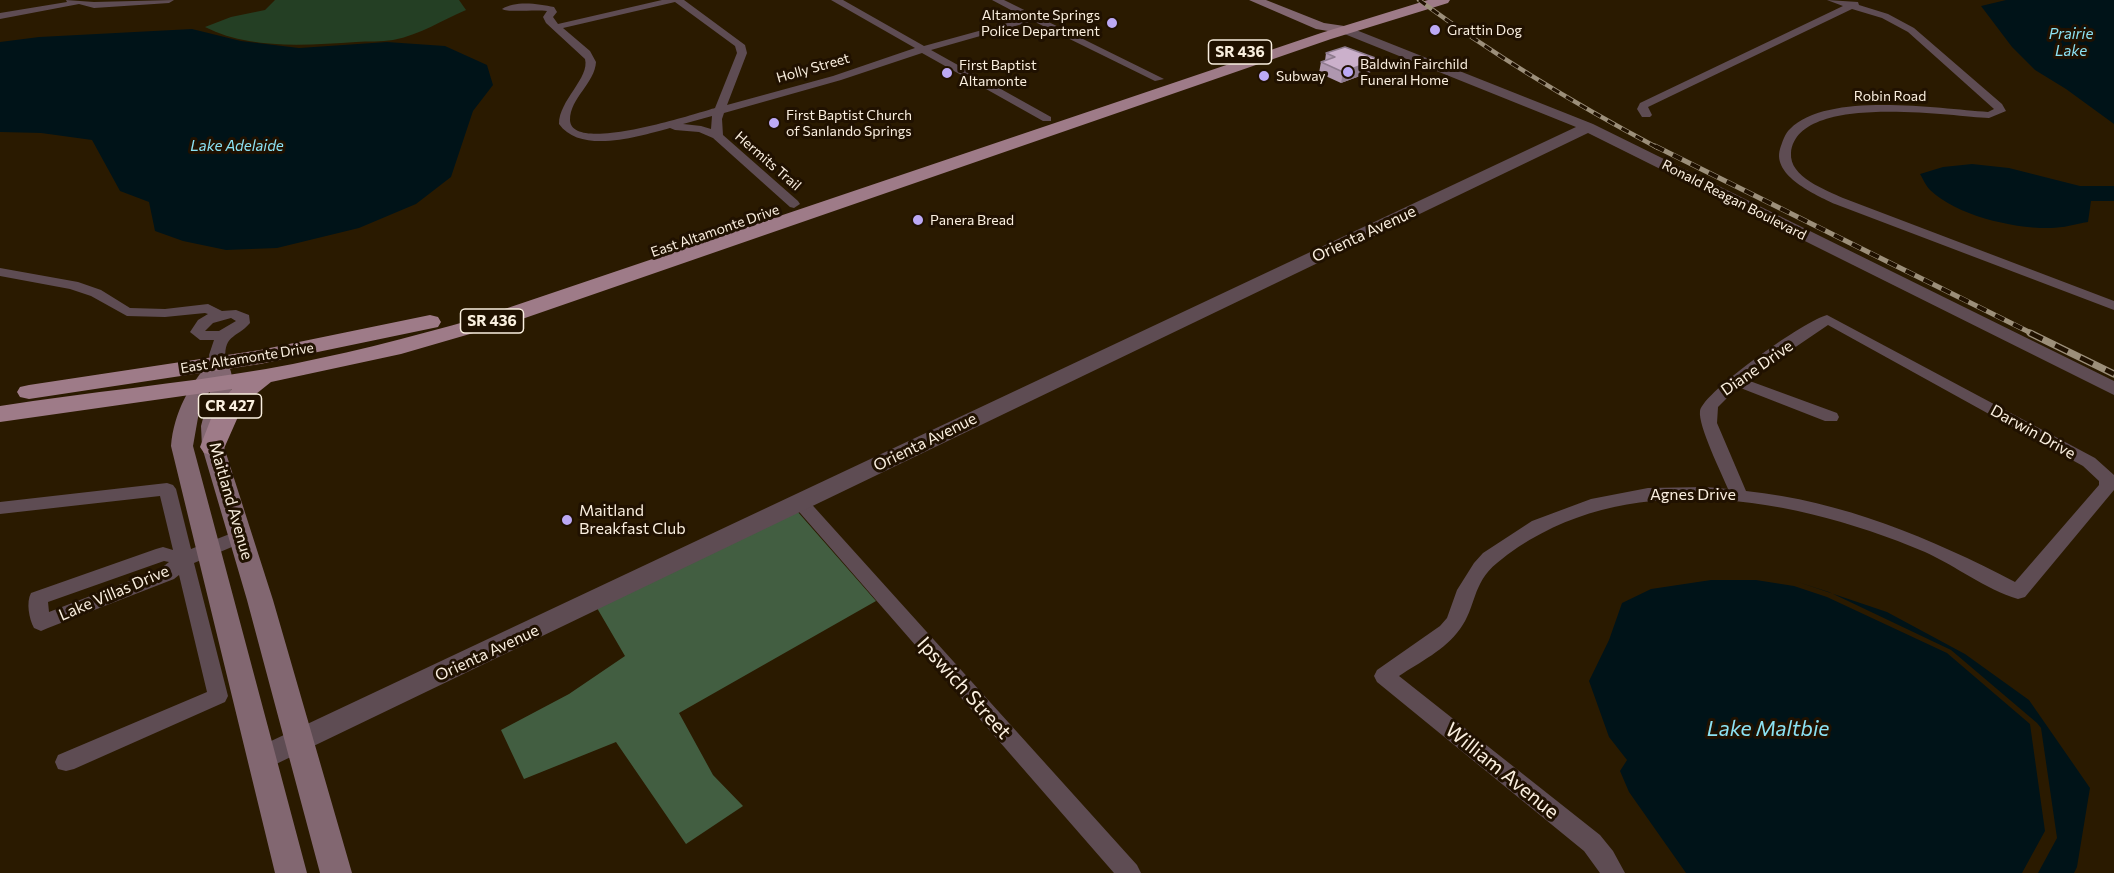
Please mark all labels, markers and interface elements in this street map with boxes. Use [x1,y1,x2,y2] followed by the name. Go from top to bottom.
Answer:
[981,7,1100,40] place label: Altamonte Springs Police Department
[1105,16,1119,30] marker: Altamonte Springs Police Department
[1447,22,1522,38] place label: Grattin Dog
[1428,23,1442,37] marker: Grattin Dog
[2049,25,2093,60] water label: Prairie Lake
[1208,40,1272,64] road number: SR 436
[774,50,852,86] street label: Holly Street
[1360,56,1468,88] place label: Baldwin Fairchild Funeral Home
[959,57,1037,90] place label: First Baptist Altamonte
[1341,65,1355,79] marker: Baldwin Fairchild Funeral Home
[940,66,954,80] marker: First Baptist Altamonte
[1276,68,1326,84] place label: Subway
[1257,69,1271,83] marker: Subway
[1854,88,1926,104] street label: Robin Road
[786,107,912,140] place label: First Baptist Church of Sanlando Springs
[767,116,781,130] marker: First Baptist Church of Sanlando Springs
[732,128,804,194] street label: Hermits Trail
[190,137,284,155] water label: Lake Adelaide
[1659,156,1809,244] street label: Ronald Reagan Boulevard
[649,201,781,261] street label: East Altamonte Drive
[1309,202,1419,266] street label: Orienta Avenue
[930,212,1014,228] place label: Panera Bread
[911,213,925,227] marker: Panera Bread
[460,309,524,333] road number: SR 436
[1717,336,1797,400] street label: Diane Drive
[179,339,315,377] street label: East Altamonte Drive
[198,394,262,418] road number: CR 427
[1987,401,2079,463] street label: Darwin Drive
[870,409,980,475] street label: Orienta Avenue
[205,440,257,562] street label: Maitland Avenue
[1650,485,1736,505] street label: Agnes Drive
[579,501,686,539] place label: Maitland Breakfast Club
[560,513,574,527] marker: Maitland Breakfast Club
[56,561,172,625] street label: Lake Villas Drive
[432,621,542,685] street label: Orienta Avenue
[912,632,1016,744] street label: Ipswich Street
[1707,716,1829,742] water label: Lake Maltbie
[1440,718,1564,824] street label: William Avenue

